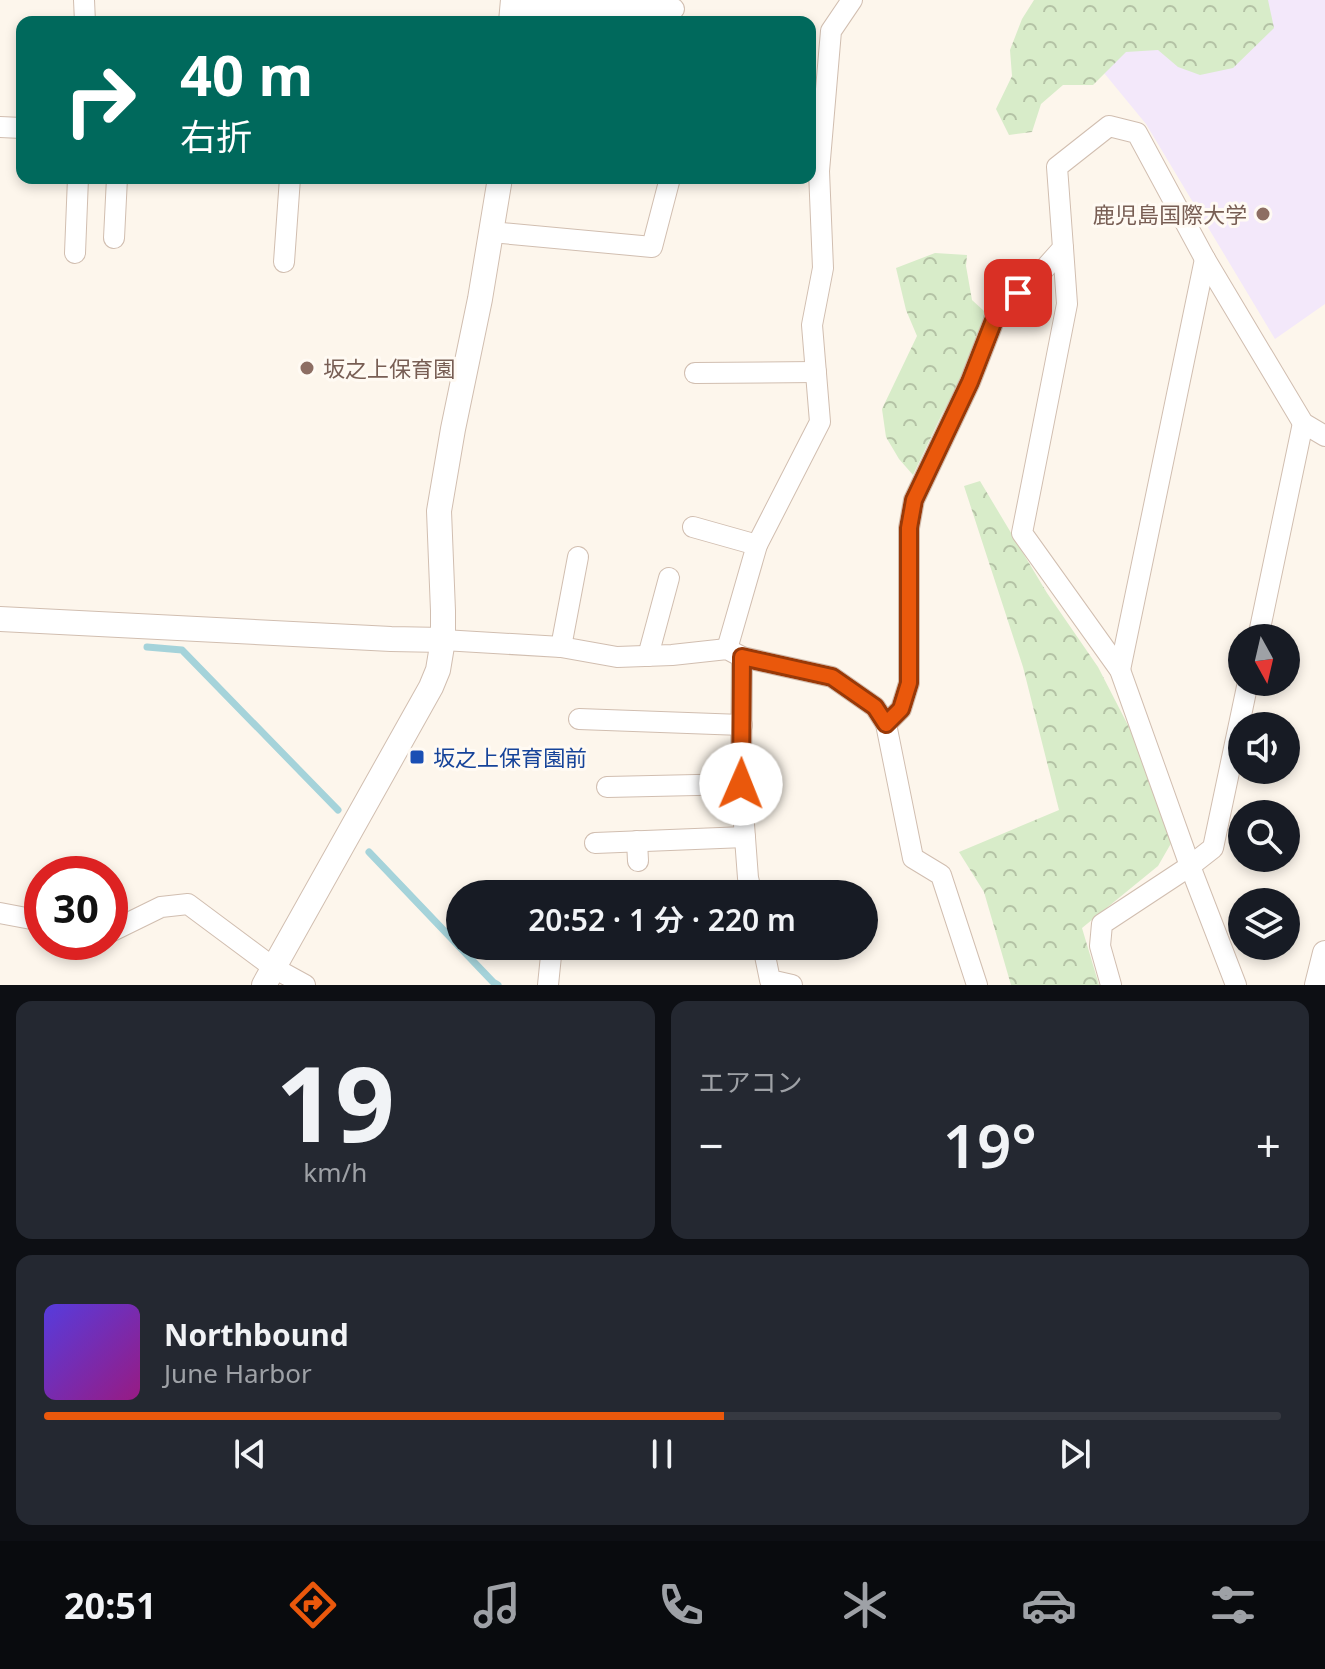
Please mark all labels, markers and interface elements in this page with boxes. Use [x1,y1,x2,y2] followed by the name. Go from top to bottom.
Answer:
[180,36,313,112] text: 40 m
[48,48,152,152] icon: right
[180,112,252,161] text: 右折
[1093,199,1247,229] place label: 鹿児島国際大学
[1254,205,1272,223] marker: 鹿児島国際大学
[984,259,1052,327] pin
[996,271,1040,315] icon: arrive
[323,353,455,383] place label: 坂之上保育園
[298,359,316,377] marker: 坂之上保育園
[1228,624,1300,696] north arrow
[1228,624,1300,960] map controls
[1228,712,1300,784] button: sound
[433,742,587,772] place label: 坂之上保育園前
[699,742,783,826] position arrow
[408,748,426,766] marker: 坂之上保育園前
[1228,800,1300,872] button: search
[24,856,128,960] speed limit sign: 30
[1228,888,1300,960] button: layers
[528,899,796,940] text: 20:52 · 1 分 · 220 m
[276,1031,395,1172] text: 19
[699,1064,803,1100] text: エアコン
[943,1104,1037,1186] text: 19°
[699,1115,724,1175] text: −
[1256,1115,1281,1175] text: +
[303,1154,367,1190] text: km/h
[164,1314,349,1355] text: Northbound
[164,1355,312,1391] text: June Harbor
[228,1432,272,1476] icon: previous
[640,1432,684,1476] icon: pause
[1053,1432,1097,1476] icon: next
[285,1577,341,1633] icon: directions
[469,1577,525,1633] icon: music
[653,1577,709,1633] icon: phone
[837,1577,893,1633] icon: climate
[1021,1577,1077,1633] icon: car
[1205,1577,1261,1633] icon: filters
[64,1581,157,1630] text: 20:51

